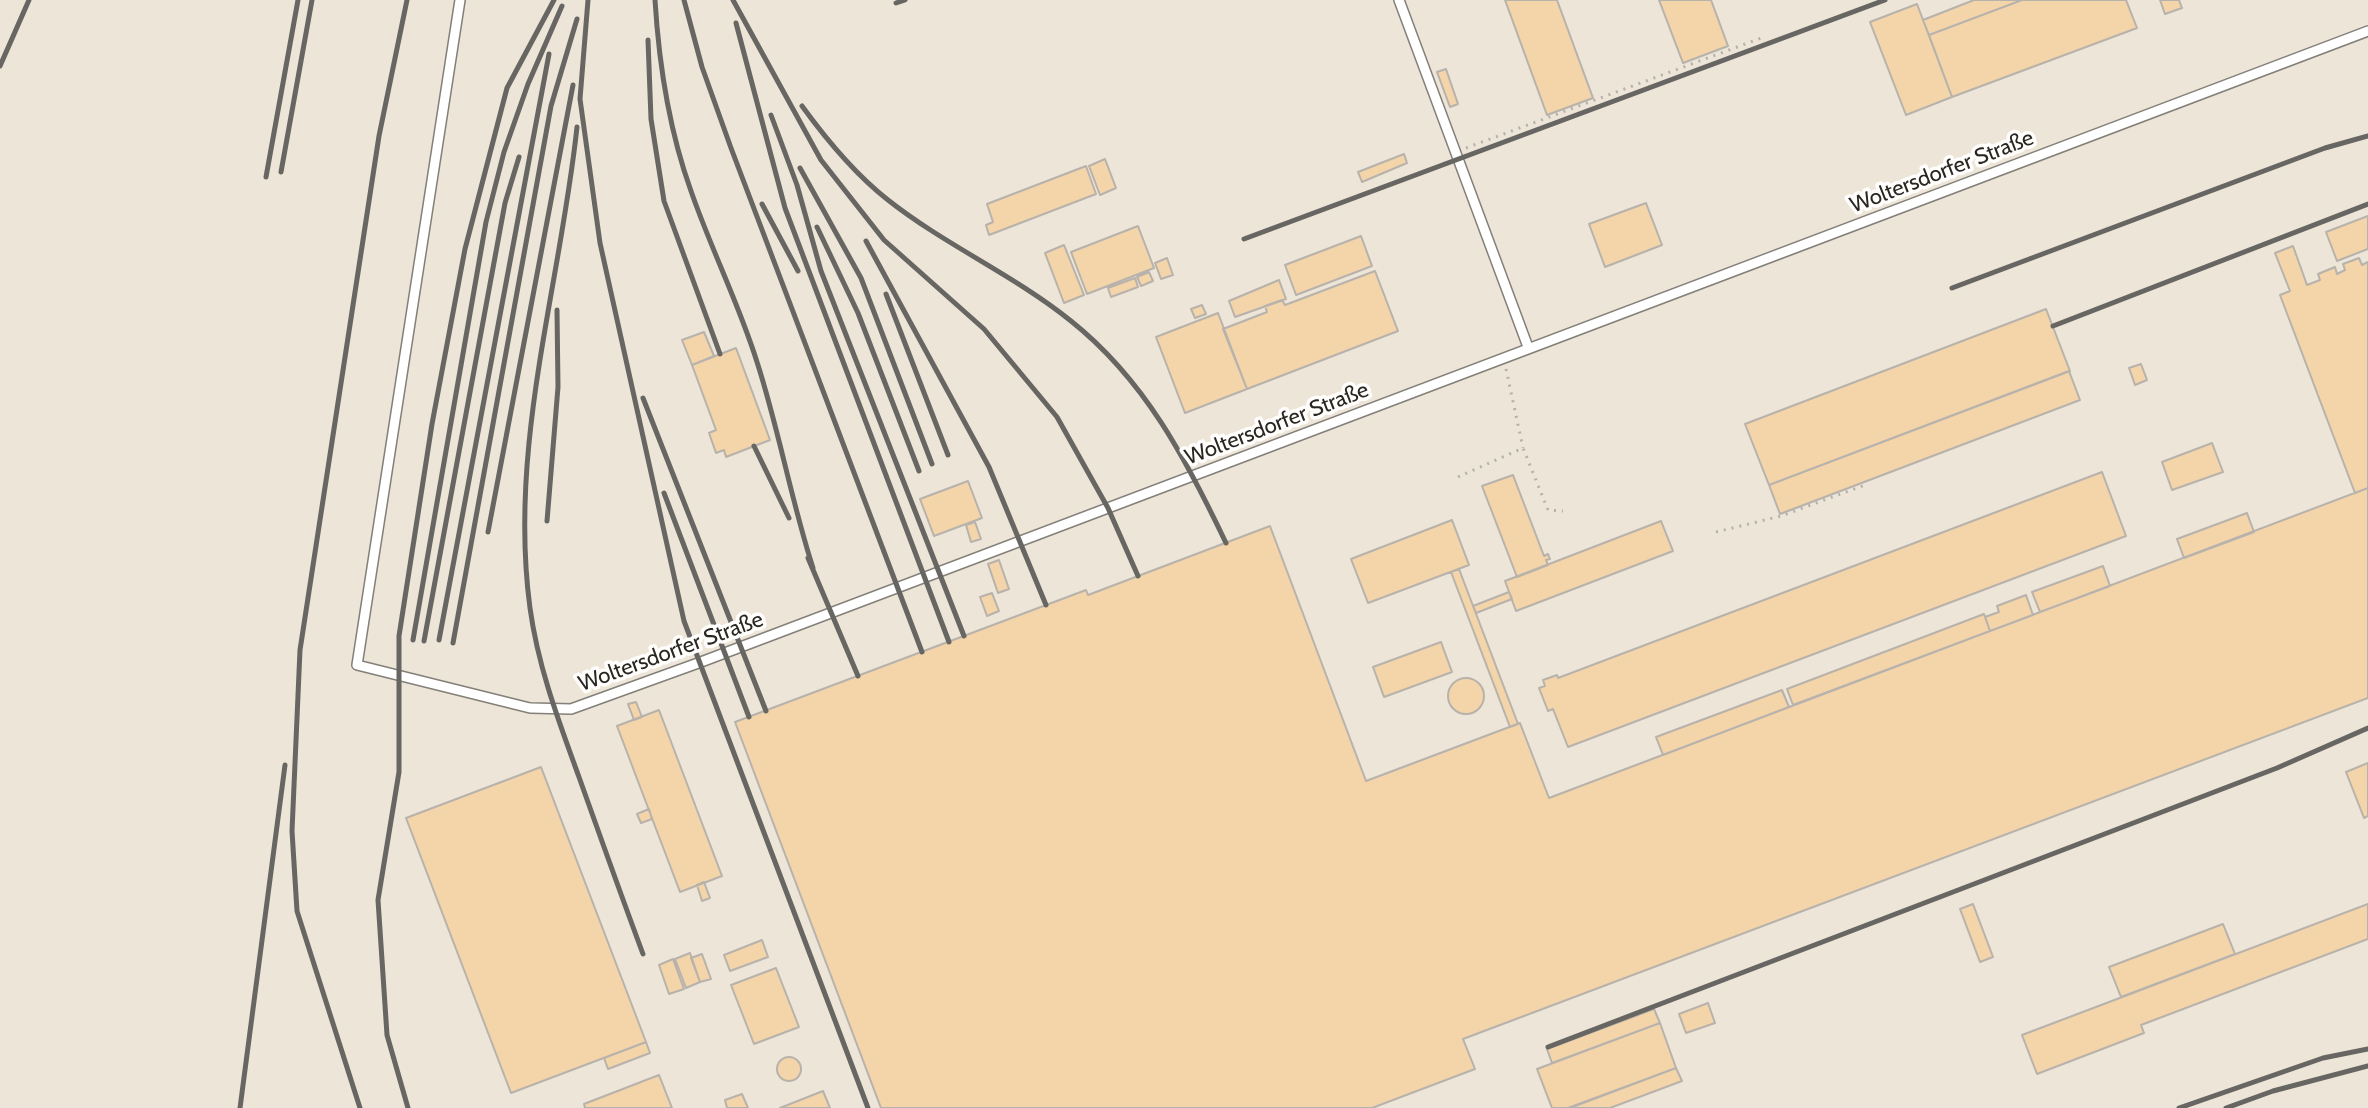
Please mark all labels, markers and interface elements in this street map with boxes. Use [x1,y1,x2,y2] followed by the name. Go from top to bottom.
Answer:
[1847,125,2037,219] street label: Woltersdorfer Straße
[1182,377,1372,471] street label: Woltersdorfer Straße
[575,606,767,698] street label: Woltersdorfer Straße

